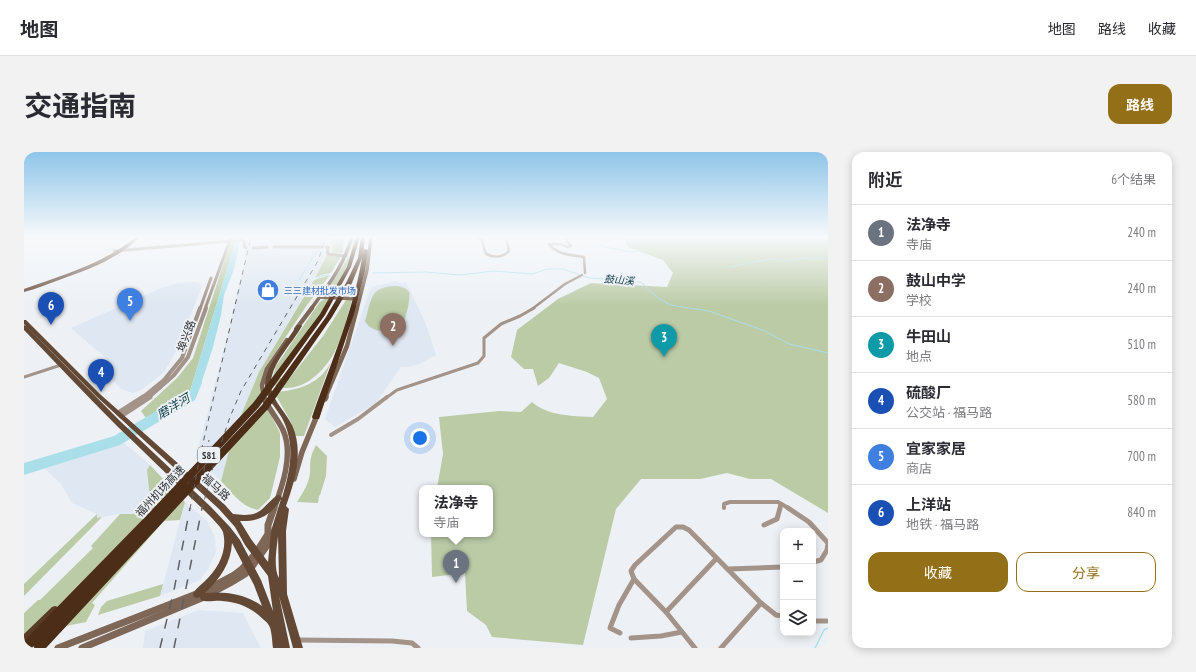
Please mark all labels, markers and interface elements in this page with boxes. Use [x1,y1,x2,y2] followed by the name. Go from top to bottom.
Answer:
[20,17,58,41] text: 地图
[1048,20,1076,38] text: 地图
[1098,20,1126,38] text: 路线
[1148,20,1176,38] text: 收藏
[1108,84,1172,124] button: 路线
[24,87,136,124] text: 交通指南
[868,169,902,191] text: 附近
[1111,171,1156,188] text: 6个结果
[906,215,951,234] text: 法净寺
[878,224,884,241] text: 1
[1127,224,1156,241] text: 240 m
[906,236,932,253] text: 寺庙
[906,271,966,290] text: 鼓山中学
[603,272,636,288] water label: 鼓山溪
[255,277,281,303] shop icon: 三三建材批发市场
[878,280,884,297] text: 2
[1127,280,1156,297] text: 240 m
[284,285,356,296] place label: 三三建材批发市场
[117,288,143,321] pin: 5
[38,292,64,325] pin: 6
[906,292,932,309] text: 学校
[380,313,406,346] pin: 2
[174,318,198,354] street label: 埠兴路
[651,324,677,357] pin: 3
[906,327,951,346] text: 牛田山
[878,336,884,353] text: 3
[1127,336,1156,353] text: 510 m
[906,348,932,365] text: 地点
[88,359,114,392] pin: 4
[906,383,951,402] text: 硫酸厂
[154,389,194,422] water label: 磨洋河
[878,392,884,409] text: 4
[1127,392,1156,409] text: 580 m
[906,404,992,421] text: 公交站 · 福马路
[410,428,430,448] your location
[906,439,966,458] text: 宜家家居
[198,447,220,463] road number: S81
[878,448,884,465] text: 5
[1127,448,1156,465] text: 700 m
[906,460,932,477] text: 商店
[132,462,188,520] street label: 福州机场高速
[199,471,233,503] street label: 福马路
[419,485,493,537] popup
[433,493,479,512] text: 法净寺
[906,495,951,514] text: 上洋站
[878,504,884,521] text: 6
[1127,504,1156,521] text: 840 m
[433,514,460,531] text: 寺庙
[906,516,979,533] text: 地铁 · 福马路
[780,528,816,636] map controls
[780,528,816,564] button: +
[443,550,469,583] pin: 1
[868,552,1008,592] button: 收藏
[1016,552,1156,592] button: 分享
[780,564,816,600] button: −
[780,600,816,636] button: layers

